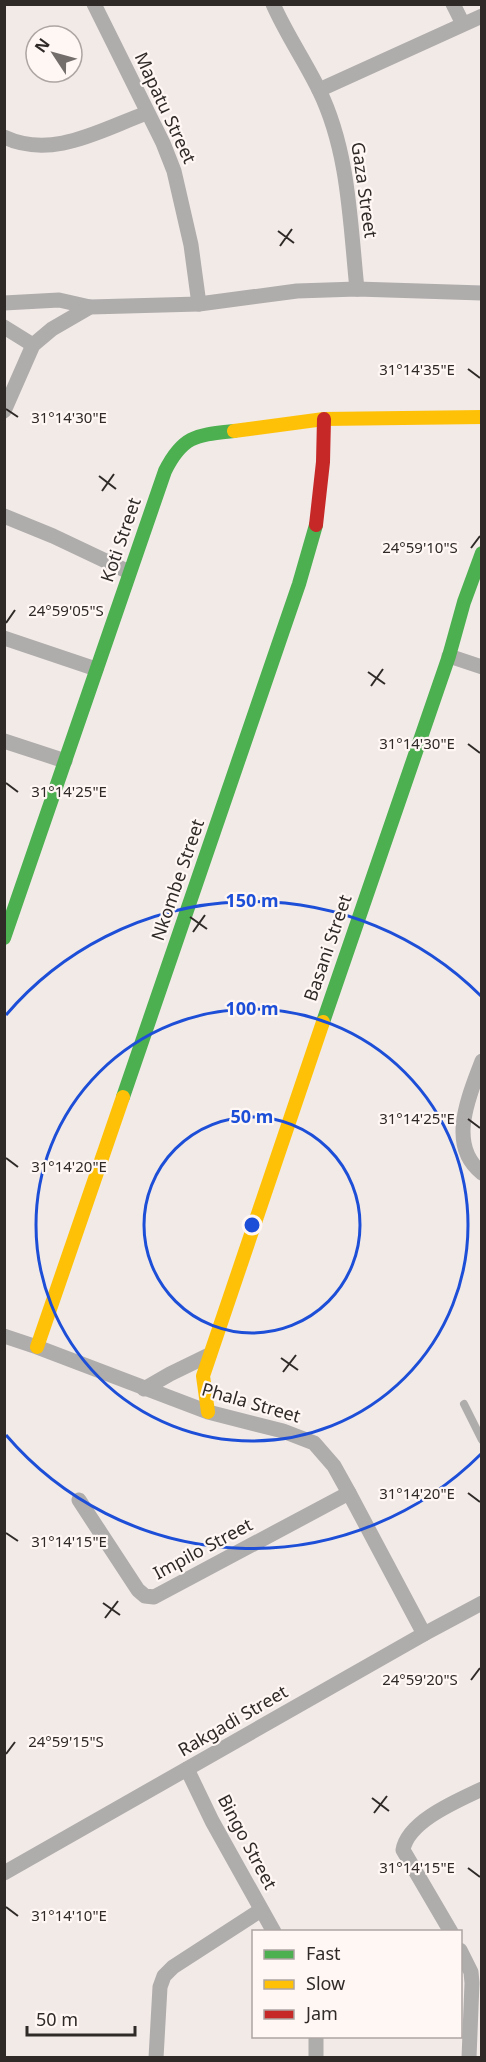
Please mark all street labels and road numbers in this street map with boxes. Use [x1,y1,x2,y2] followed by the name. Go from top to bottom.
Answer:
[130,48,202,168] street label: Mapatu Street
[346,140,384,240] street label: Gaza Street
[94,494,146,585] street label: Koti Street
[145,815,209,944] street label: Nkombe Street
[298,891,357,1004] street label: Basani Street
[199,1376,304,1428] street label: Phala Street
[149,1512,257,1584] street label: Impilo Street
[173,1679,292,1761] street label: Rakgadi Street
[213,1790,283,1894] street label: Bingo Street

